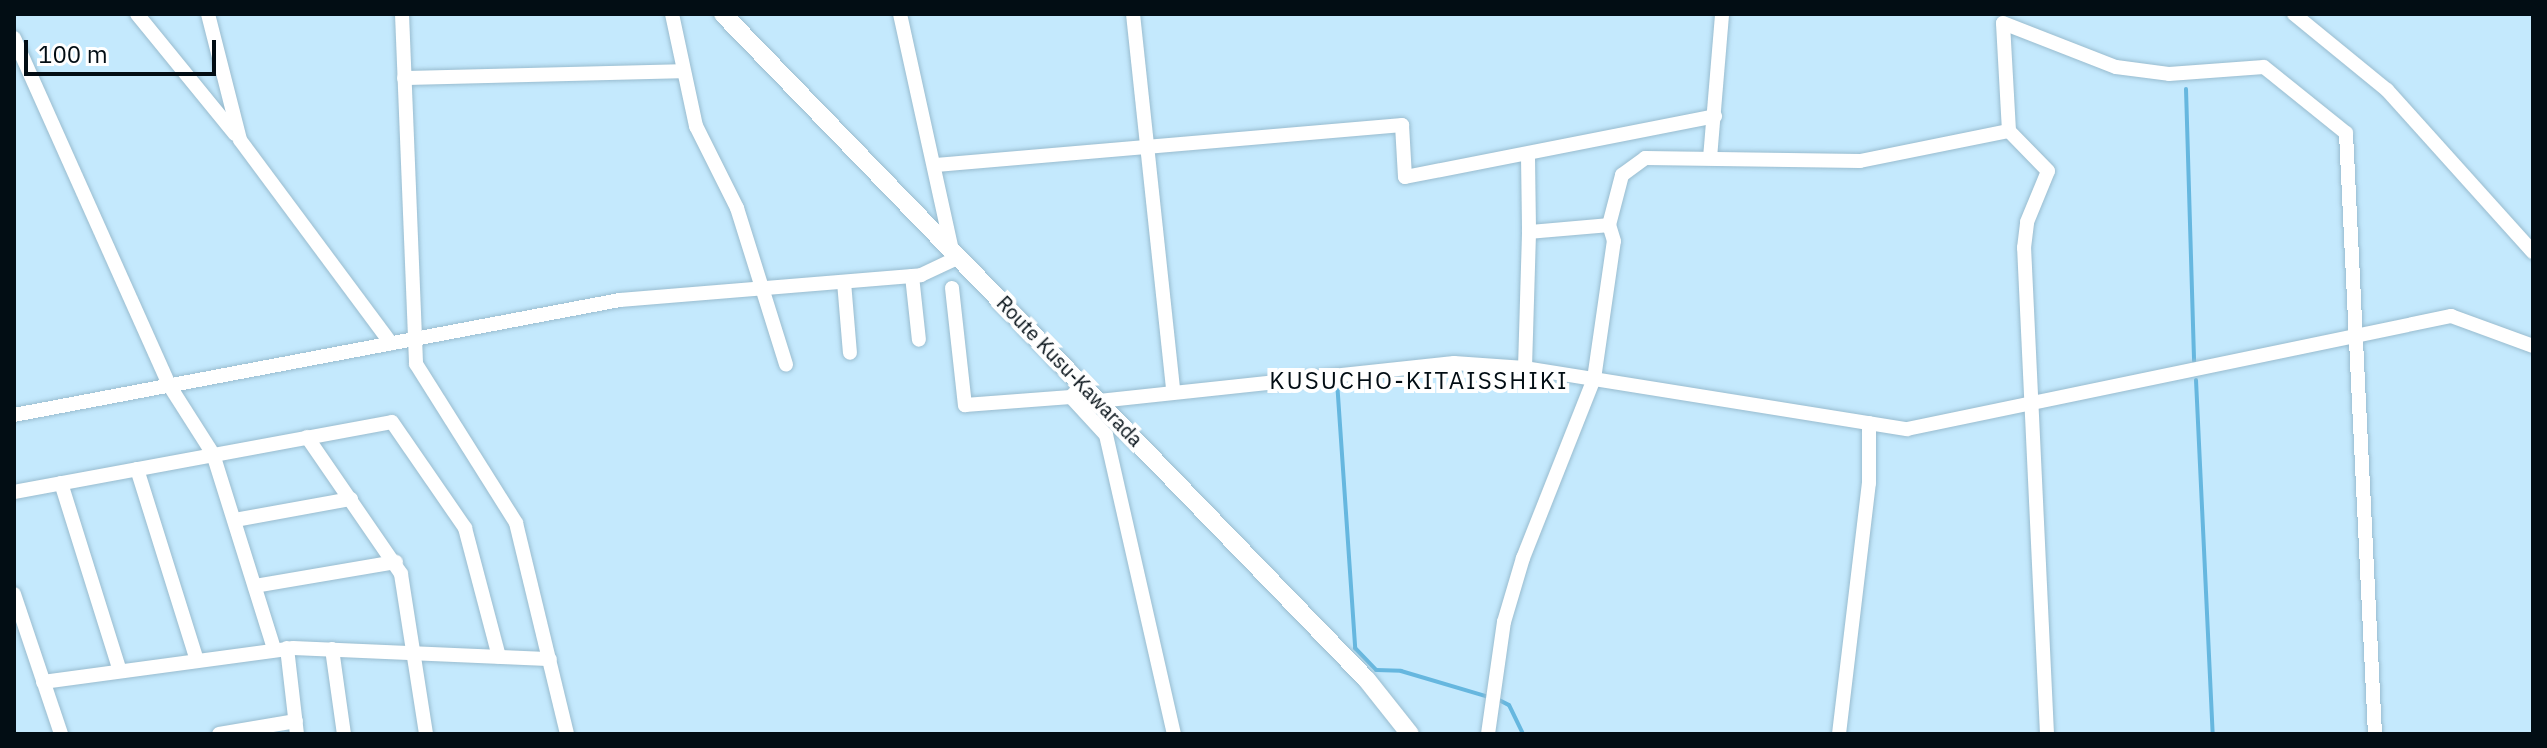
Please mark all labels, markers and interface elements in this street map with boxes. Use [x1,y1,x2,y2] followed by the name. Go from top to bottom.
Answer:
[28,24,220,74] scale bar
[38,38,108,70] text: 100 m
[992,291,1148,451] street label: Route Kusu-Kawarada
[1269,367,1569,395] district label: KUSUCHO-KITAISSHIKI

